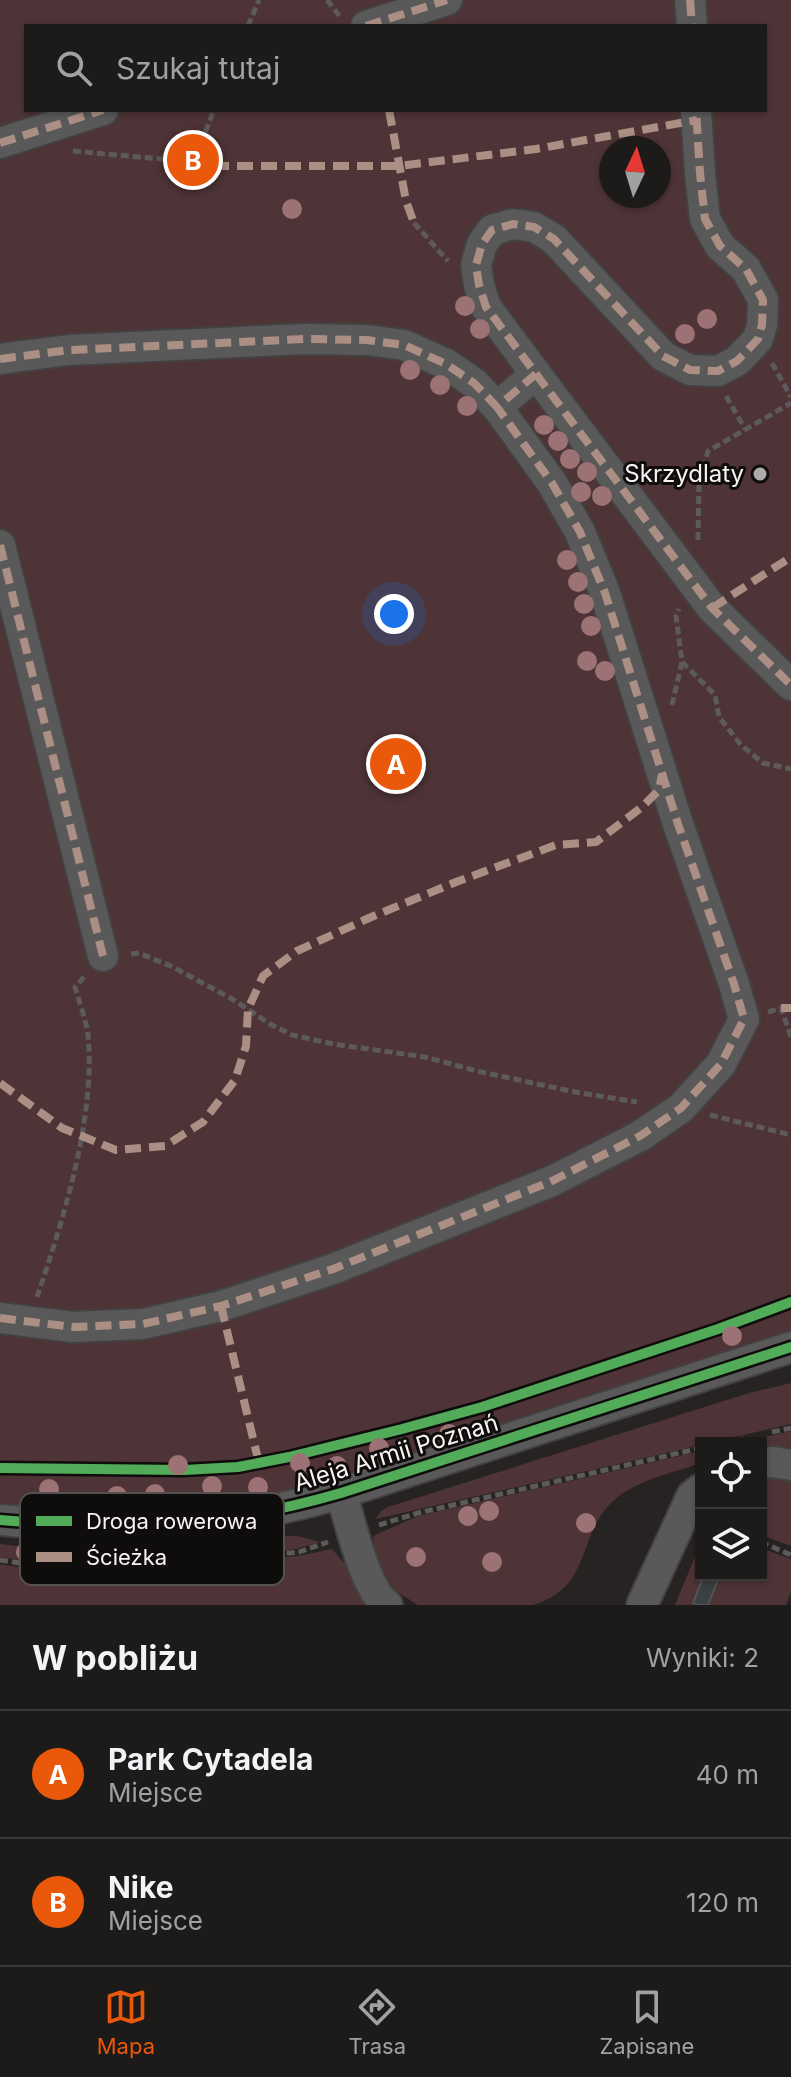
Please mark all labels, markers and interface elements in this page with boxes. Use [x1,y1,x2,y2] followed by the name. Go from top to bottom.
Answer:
[24,24,767,112] search box
[52,46,96,90] icon: search
[116,50,280,86] text: Szukaj tutaj
[167,130,219,190] pin: B
[599,136,671,208] north arrow
[624,459,744,488] place label: Skrzydlaty
[751,465,769,483] marker: Skrzydlaty
[374,594,414,634] your location
[370,734,422,794] pin: A
[290,1408,502,1497] street label: Aleja Armii Poznań
[695,1437,767,1581] map controls
[695,1437,767,1509] button: locate
[20,1493,284,1585] legend
[86,1508,257,1534] text: Droga rowerowa
[695,1509,767,1581] button: layers
[86,1544,167,1570] text: Ścieżka
[32,1637,198,1678] text: W pobliżu
[646,1642,759,1673] text: Wyniki: 2
[108,1741,314,1777] text: Park Cytadela
[48,1759,68,1790] text: A
[696,1759,759,1790] text: 40 m
[108,1777,203,1808] text: Miejsce
[108,1869,174,1905] text: Nike
[49,1887,67,1918] text: B
[686,1887,759,1918] text: 120 m
[108,1905,203,1936] text: Miejsce
[97,1985,155,2059] tab: Mapa
[348,1985,406,2059] tab: Trasa
[599,1985,694,2059] tab: Zapisane

